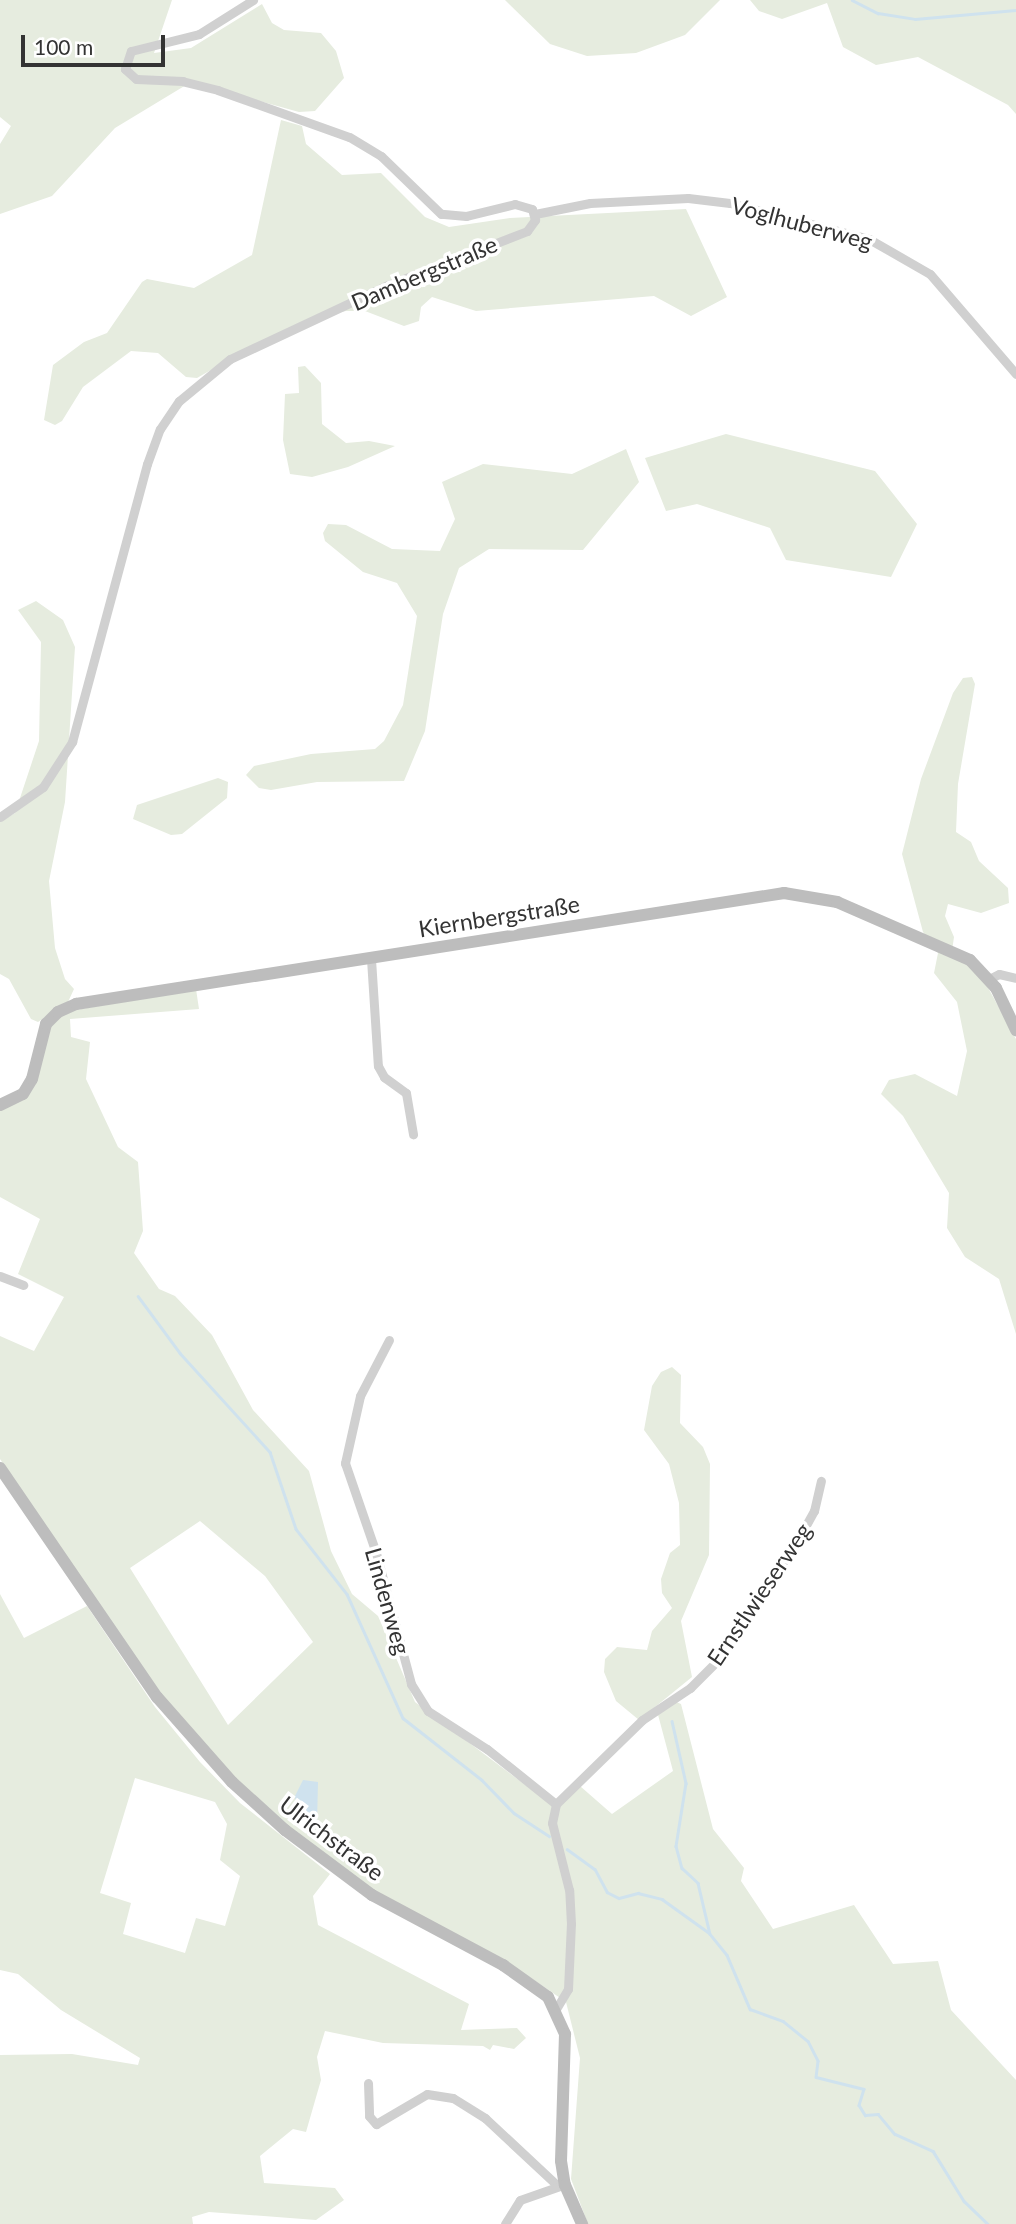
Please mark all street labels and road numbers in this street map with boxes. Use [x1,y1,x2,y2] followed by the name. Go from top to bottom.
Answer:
[728,191,876,255] street label: Voglhuberweg
[347,230,501,316] street label: Dambergstraße
[417,890,581,942] street label: Kiernbergstraße
[701,1517,817,1671] street label: Ernstlwieserweg
[360,1544,416,1658] street label: Lindenweg
[275,1790,389,1886] street label: Ulrichstraße

